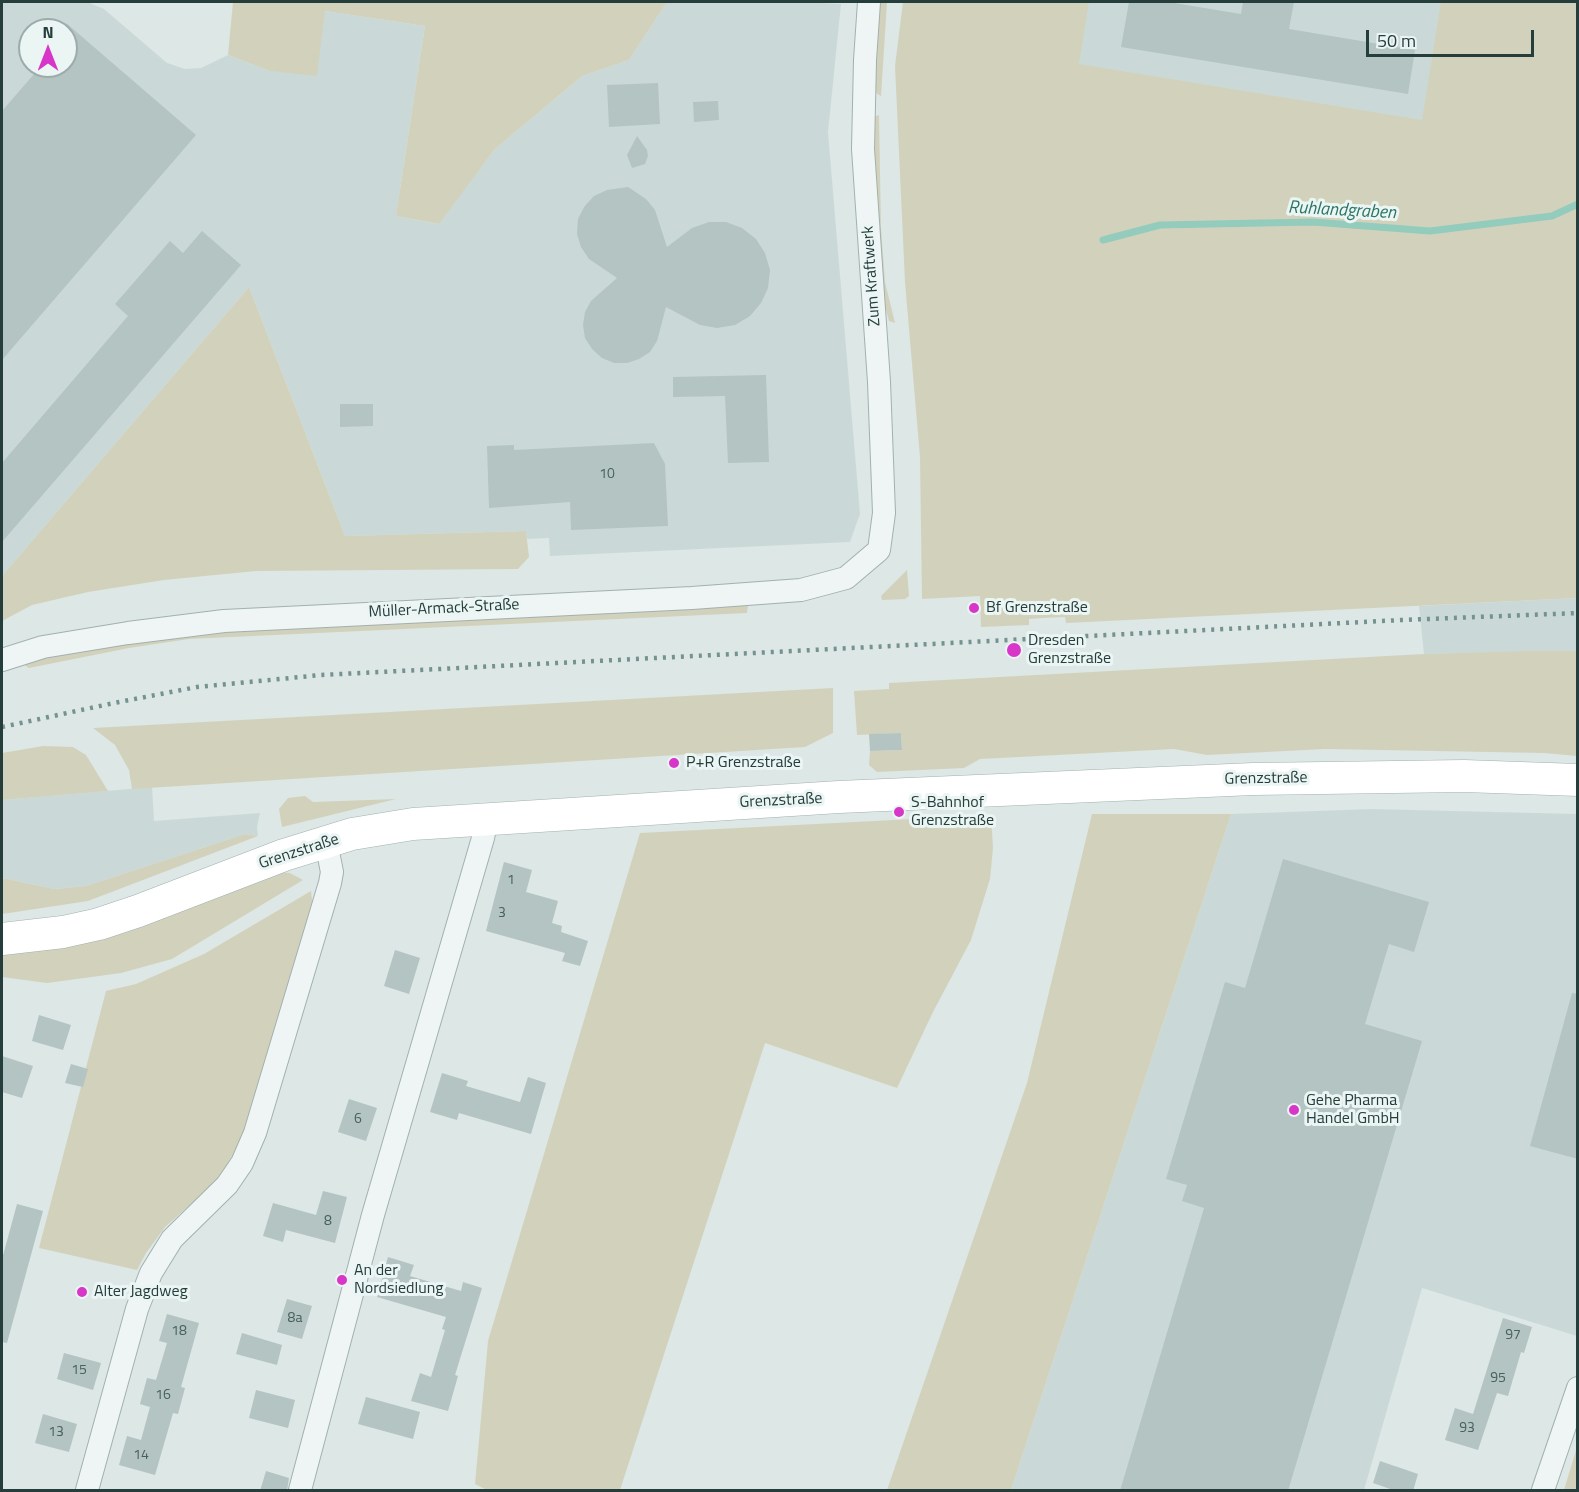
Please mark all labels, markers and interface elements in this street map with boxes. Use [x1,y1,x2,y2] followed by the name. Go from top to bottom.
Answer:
[18,18,78,78] north arrow
[1369,18,1537,56] scale bar
[42,20,54,44] text: N
[1377,27,1416,54] text: 50 m
[1287,197,1397,225] water label: Ruhlandgraben
[859,225,885,327] street label: Zum Kraftwerk
[599,467,615,483] house number: 10
[368,595,520,623] street label: Müller-Armack-Straße
[986,598,1088,618] place label: Bf Grenzstraße
[967,601,981,615] marker: Bf Grenzstraße
[1028,631,1111,669] place label: Dresden Grenzstraße
[1005,641,1023,659] marker: Dresden Grenzstraße
[686,753,801,773] place label: P+R Grenzstraße
[667,756,681,770] marker: P+R Grenzstraße
[1224,769,1308,789] street label: Grenzstraße
[739,789,823,813] street label: Grenzstraße
[911,793,994,831] place label: S-Bahnhof Grenzstraße
[892,805,906,819] marker: S-Bahnhof Grenzstraße
[257,830,341,874] street label: Grenzstraße
[507,873,515,889] house number: 1
[498,906,506,922] house number: 3
[1306,1091,1400,1129] place label: Gehe Pharma Handel GmbH
[1287,1103,1301,1117] marker: Gehe Pharma Handel GmbH
[354,1112,362,1128] house number: 6
[324,1214,332,1230] house number: 8
[354,1261,443,1299] place label: An der Nordsiedlung
[335,1273,349,1287] marker: An der Nordsiedlung
[94,1282,188,1302] place label: Alter Jagdweg
[75,1285,89,1299] marker: Alter Jagdweg
[288,1311,302,1327] house number: 8a
[171,1324,187,1340] house number: 18
[1505,1328,1521,1344] house number: 97
[71,1363,87,1379] house number: 15
[1490,1371,1506,1387] house number: 95
[155,1388,171,1404] house number: 16
[1459,1421,1475,1437] house number: 93
[48,1425,64,1441] house number: 13
[133,1448,149,1464] house number: 14

